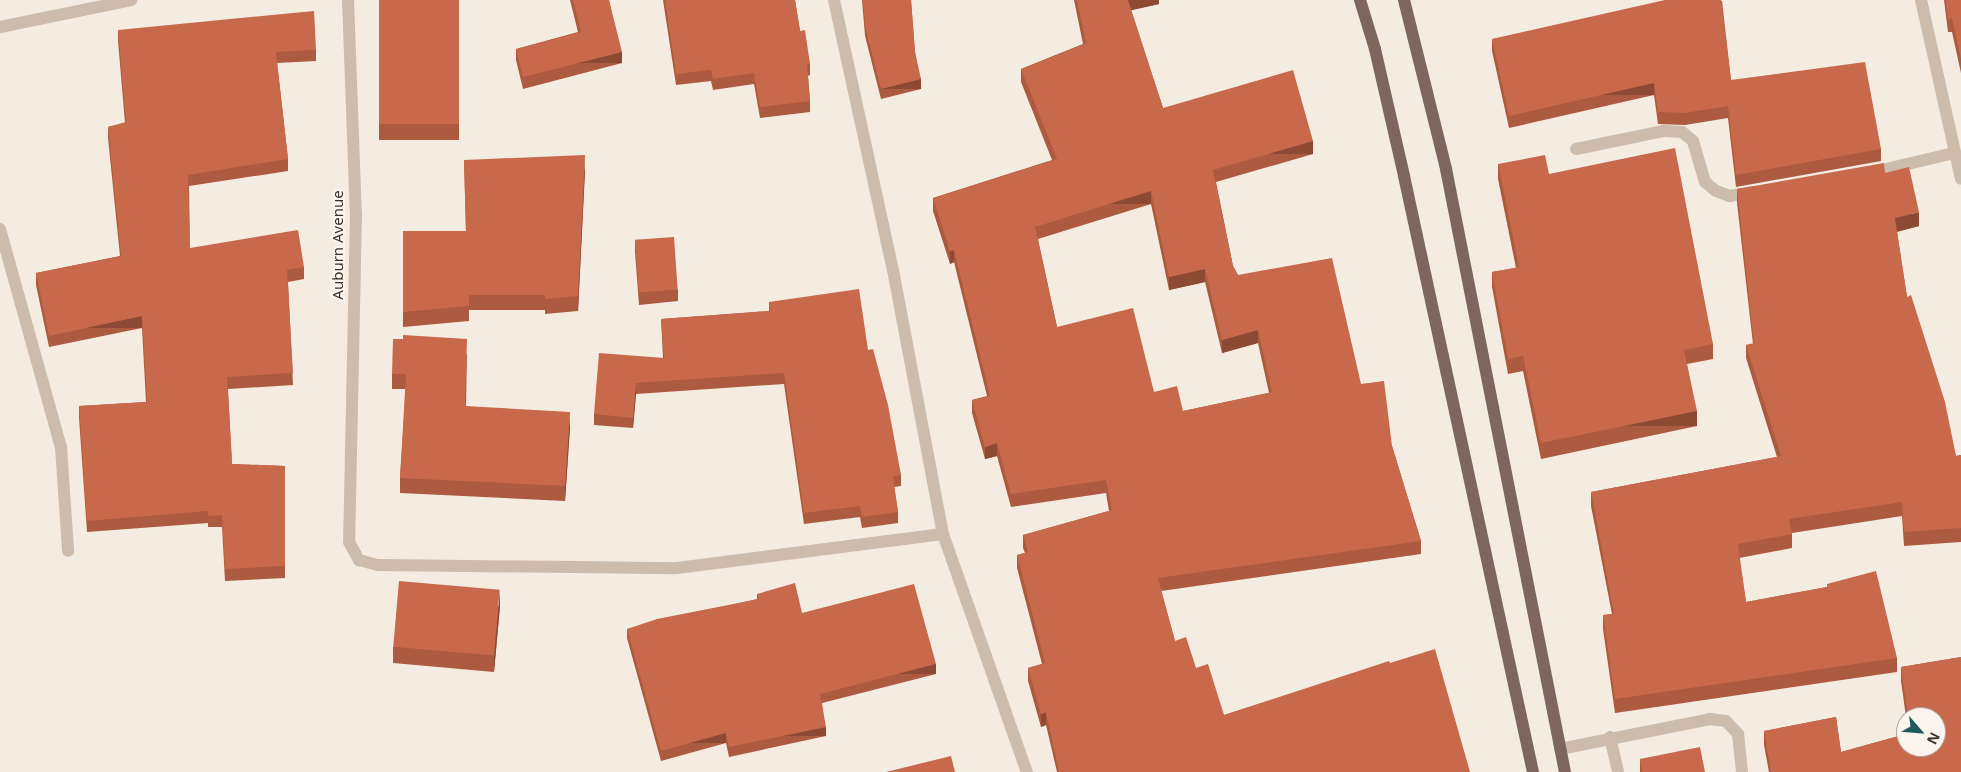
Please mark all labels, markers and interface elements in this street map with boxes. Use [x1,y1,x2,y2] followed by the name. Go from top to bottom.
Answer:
[329,190,347,300] street label: Auburn Avenue
[1896,707,1946,757] north arrow
[1923,729,1945,748] text: N

